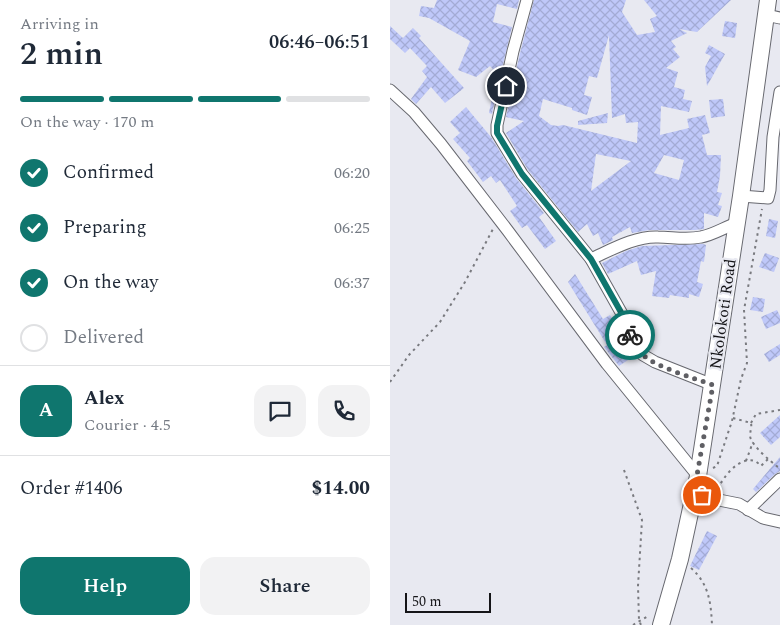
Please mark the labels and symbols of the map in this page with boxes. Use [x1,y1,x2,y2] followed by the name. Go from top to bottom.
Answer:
[485,65,527,107] pin
[703,257,743,371] street label: Nkolokoti Road
[605,310,655,360] courier
[681,474,723,516] pin
[405,590,491,613] scale bar

